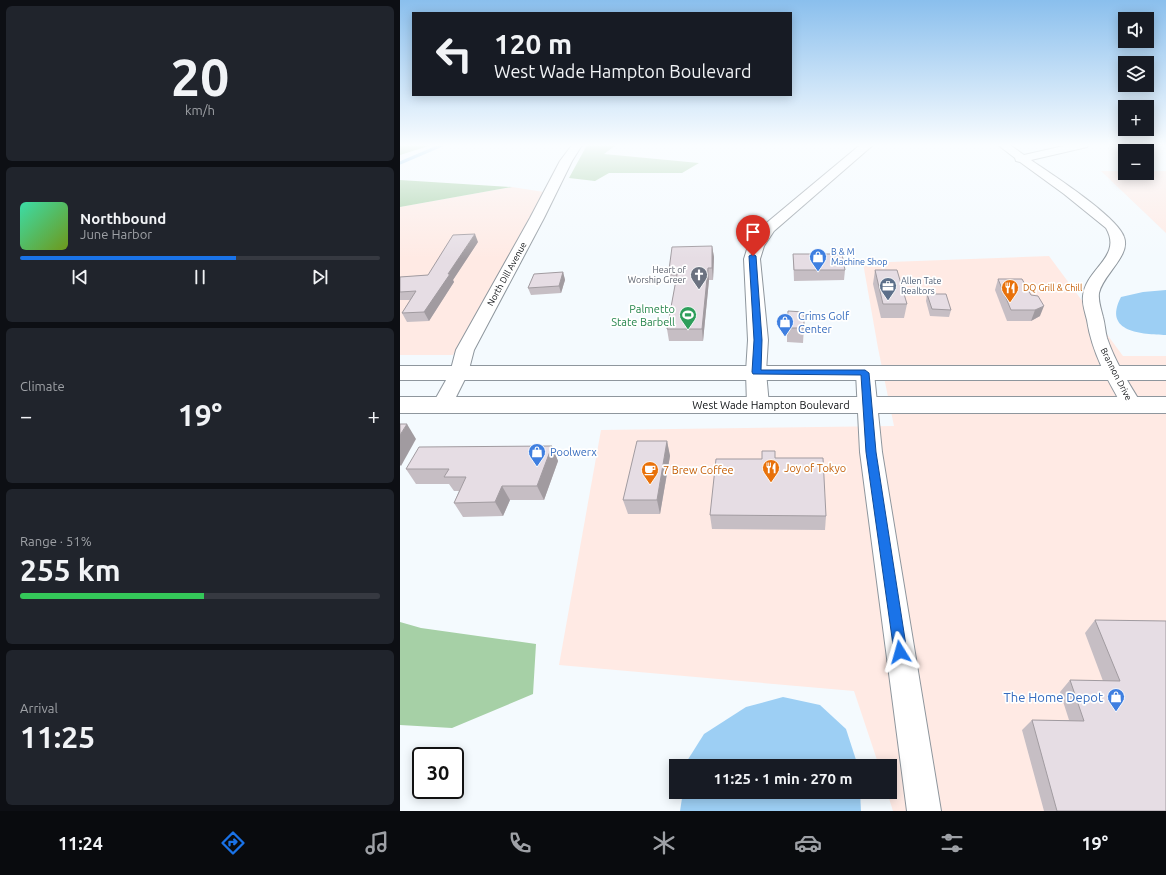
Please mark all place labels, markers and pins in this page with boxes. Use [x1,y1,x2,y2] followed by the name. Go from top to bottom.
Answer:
[736,215,770,256] pin
[808,247,828,272] shop icon: B & M Machine Shop
[831,247,888,267] place label: B & M Machine Shop
[628,265,687,285] place label: Heart of Worship Greer
[689,265,709,290] church icon: Heart of Worship Greer
[878,276,898,301] office icon: Allen Tate Realtors
[901,276,942,296] place label: Allen Tate Realtors
[1000,278,1020,303] restaurant icon: DQ Grill & Chill
[1023,283,1083,293] place label: DQ Grill & Chill
[611,303,675,328] place label: Palmetto State Barbell
[678,305,698,330] sports icon: Palmetto State Barbell
[798,310,850,335] place label: Crims Golf Center
[775,312,795,337] shop icon: Crims Golf Center
[527,442,547,467] shop icon: Poolwerx
[550,446,597,458] place label: Poolwerx
[761,458,781,483] restaurant icon: Joy of Tokyo
[640,460,660,485] cafe icon: 7 Brew Coffee
[784,462,846,474] place label: Joy of Tokyo
[663,464,734,476] place label: 7 Brew Coffee
[1106,687,1126,712] shop icon: The Home Depot
[1003,690,1103,704] place label: The Home Depot

